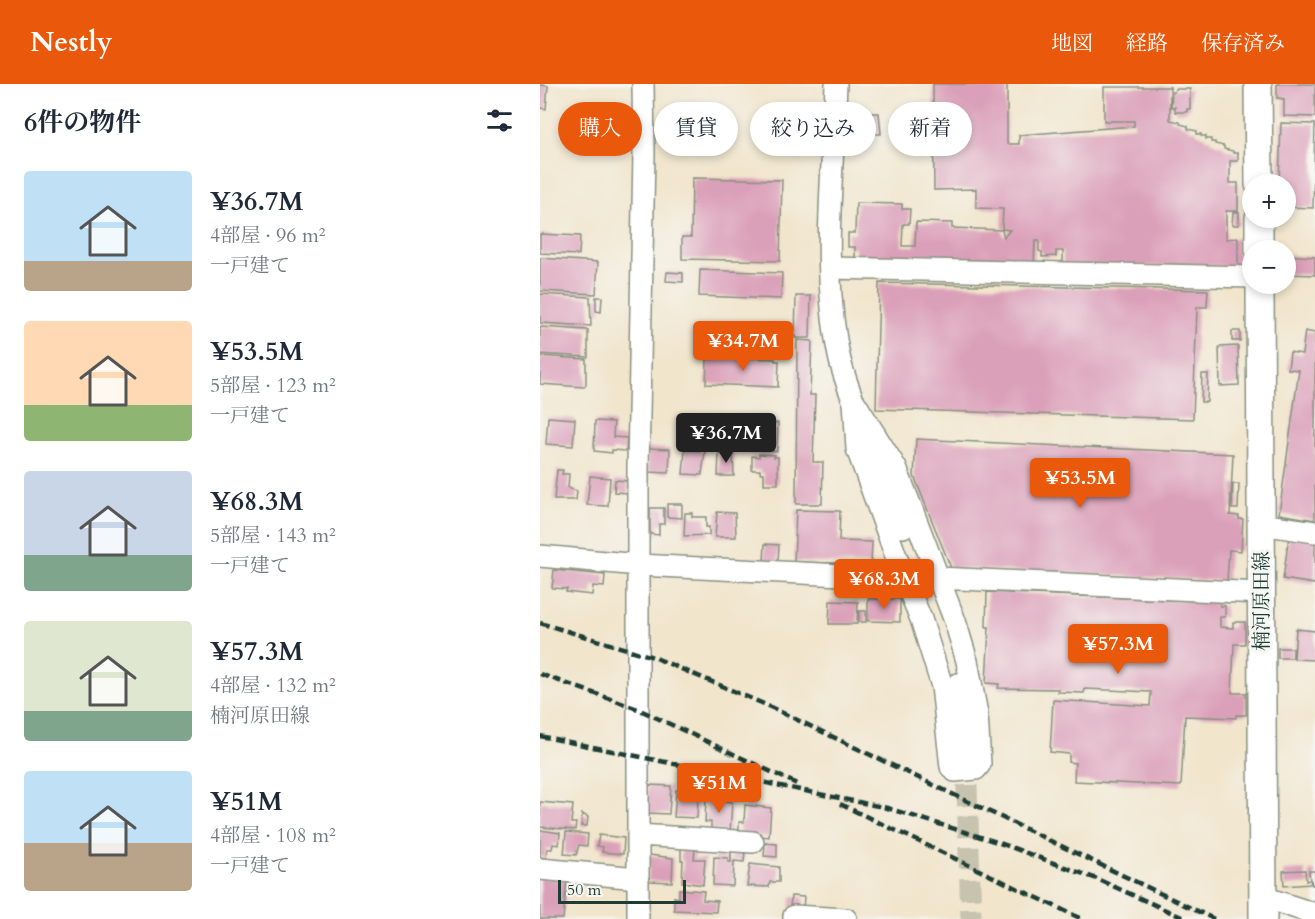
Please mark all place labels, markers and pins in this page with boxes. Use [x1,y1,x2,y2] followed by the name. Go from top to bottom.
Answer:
[694,321,792,372] pin: ¥34.7M
[677,413,775,464] pin: ¥36.7M
[1031,458,1129,509] pin: ¥53.5M
[835,559,933,610] pin: ¥68.3M
[1069,624,1167,675] pin: ¥57.3M
[683,763,755,814] pin: ¥51M

